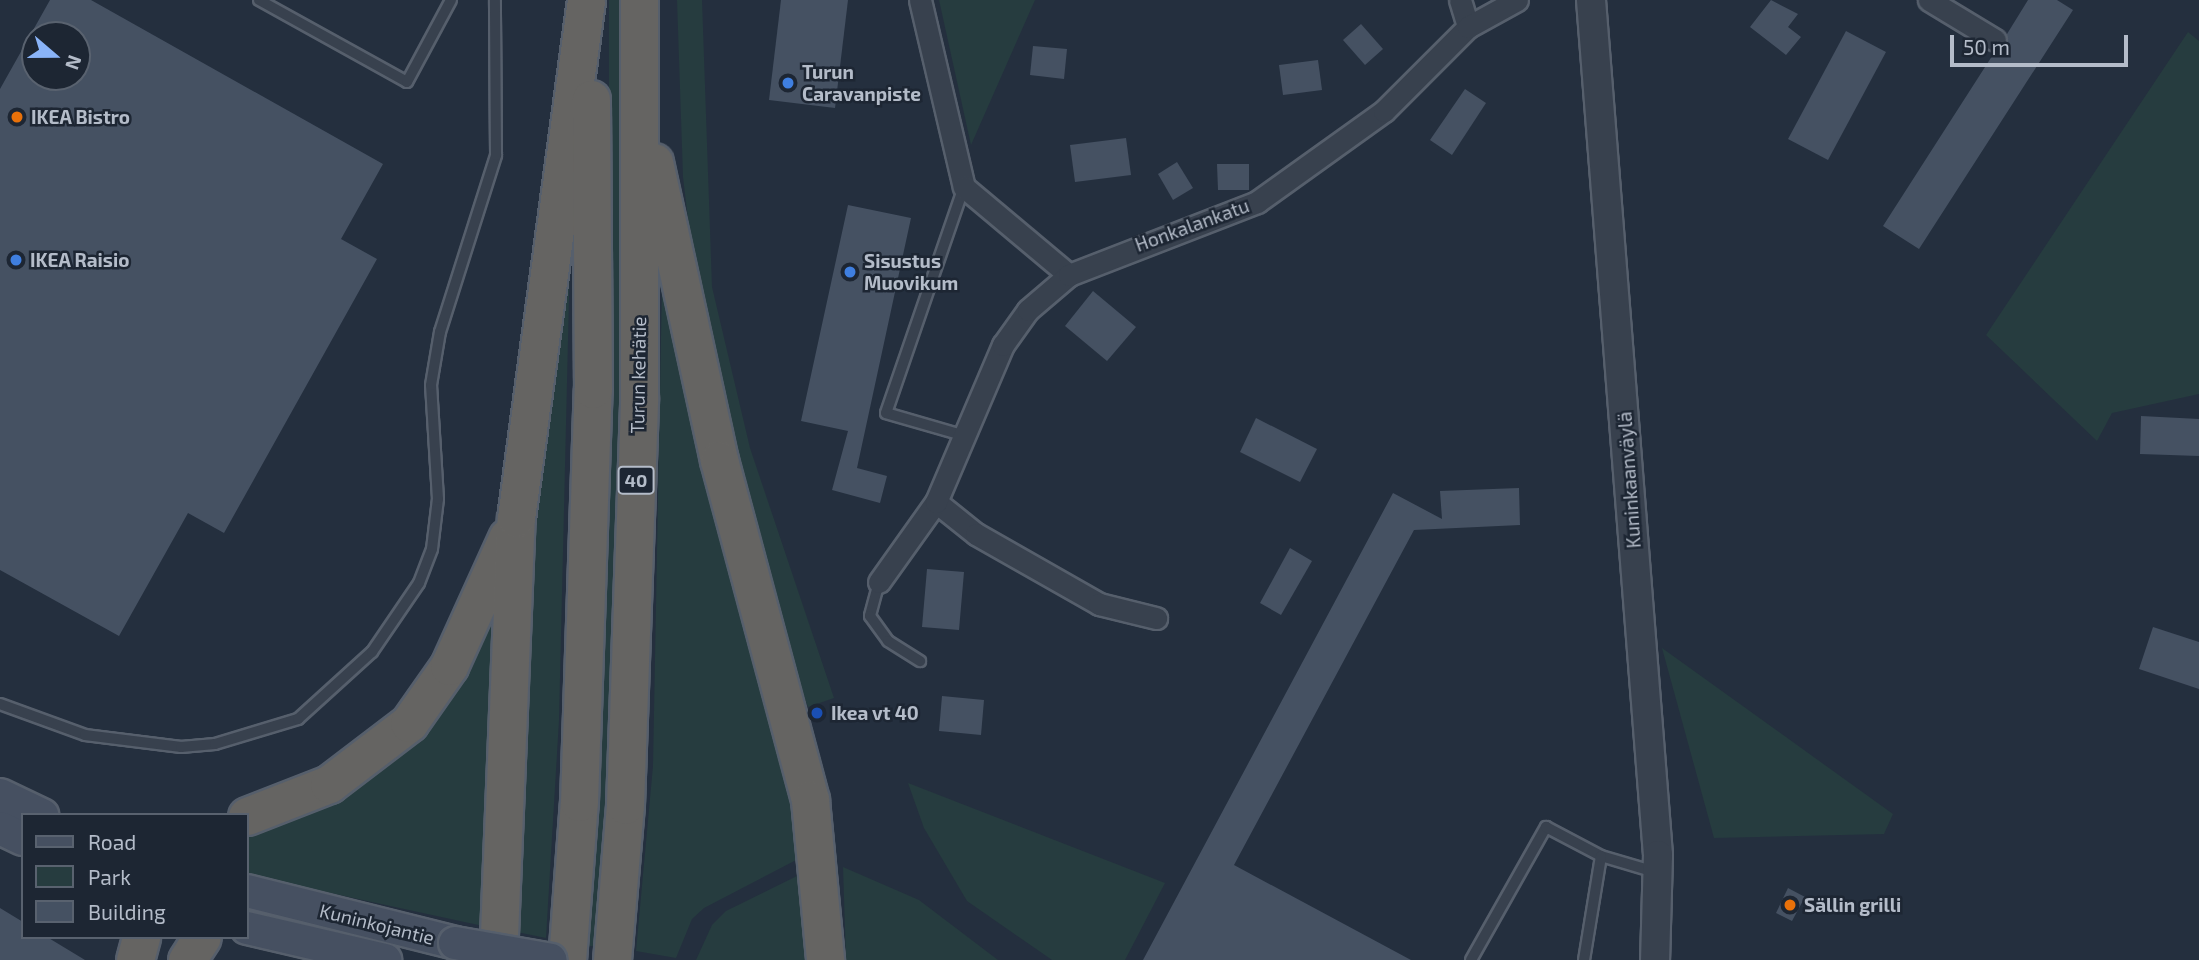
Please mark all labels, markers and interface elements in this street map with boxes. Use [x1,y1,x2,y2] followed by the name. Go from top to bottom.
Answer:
[21,21,91,91] north arrow
[1954,21,2132,65] scale bar
[1963,34,2010,59] text: 50 m
[61,52,87,73] text: N
[802,61,921,105] place label: Turun Caravanpiste
[780,75,796,91] marker: Turun Caravanpiste
[31,106,130,128] place label: IKEA Bistro
[9,109,25,125] marker: IKEA Bistro
[1132,194,1252,256] street label: Honkalankatu
[30,249,130,271] place label: IKEA Raisio
[864,250,958,294] place label: Sisustus Muovikum
[8,252,24,268] marker: IKEA Raisio
[842,264,858,280] marker: Sisustus Muovikum
[626,316,650,434] street label: Turun kehätie
[1613,411,1645,549] street label: Kuninkaanväylä
[617,466,655,494] road number: 40
[831,702,919,724] place label: Ikea vt 40
[809,705,825,721] marker: Ikea vt 40
[21,813,248,939] legend
[88,829,136,854] text: Road
[88,864,131,889] text: Park
[1804,894,1901,916] place label: Sällin grilli
[1782,897,1798,913] marker: Sällin grilli
[88,899,166,924] text: Building
[317,899,437,949] street label: Kuninkojantie

